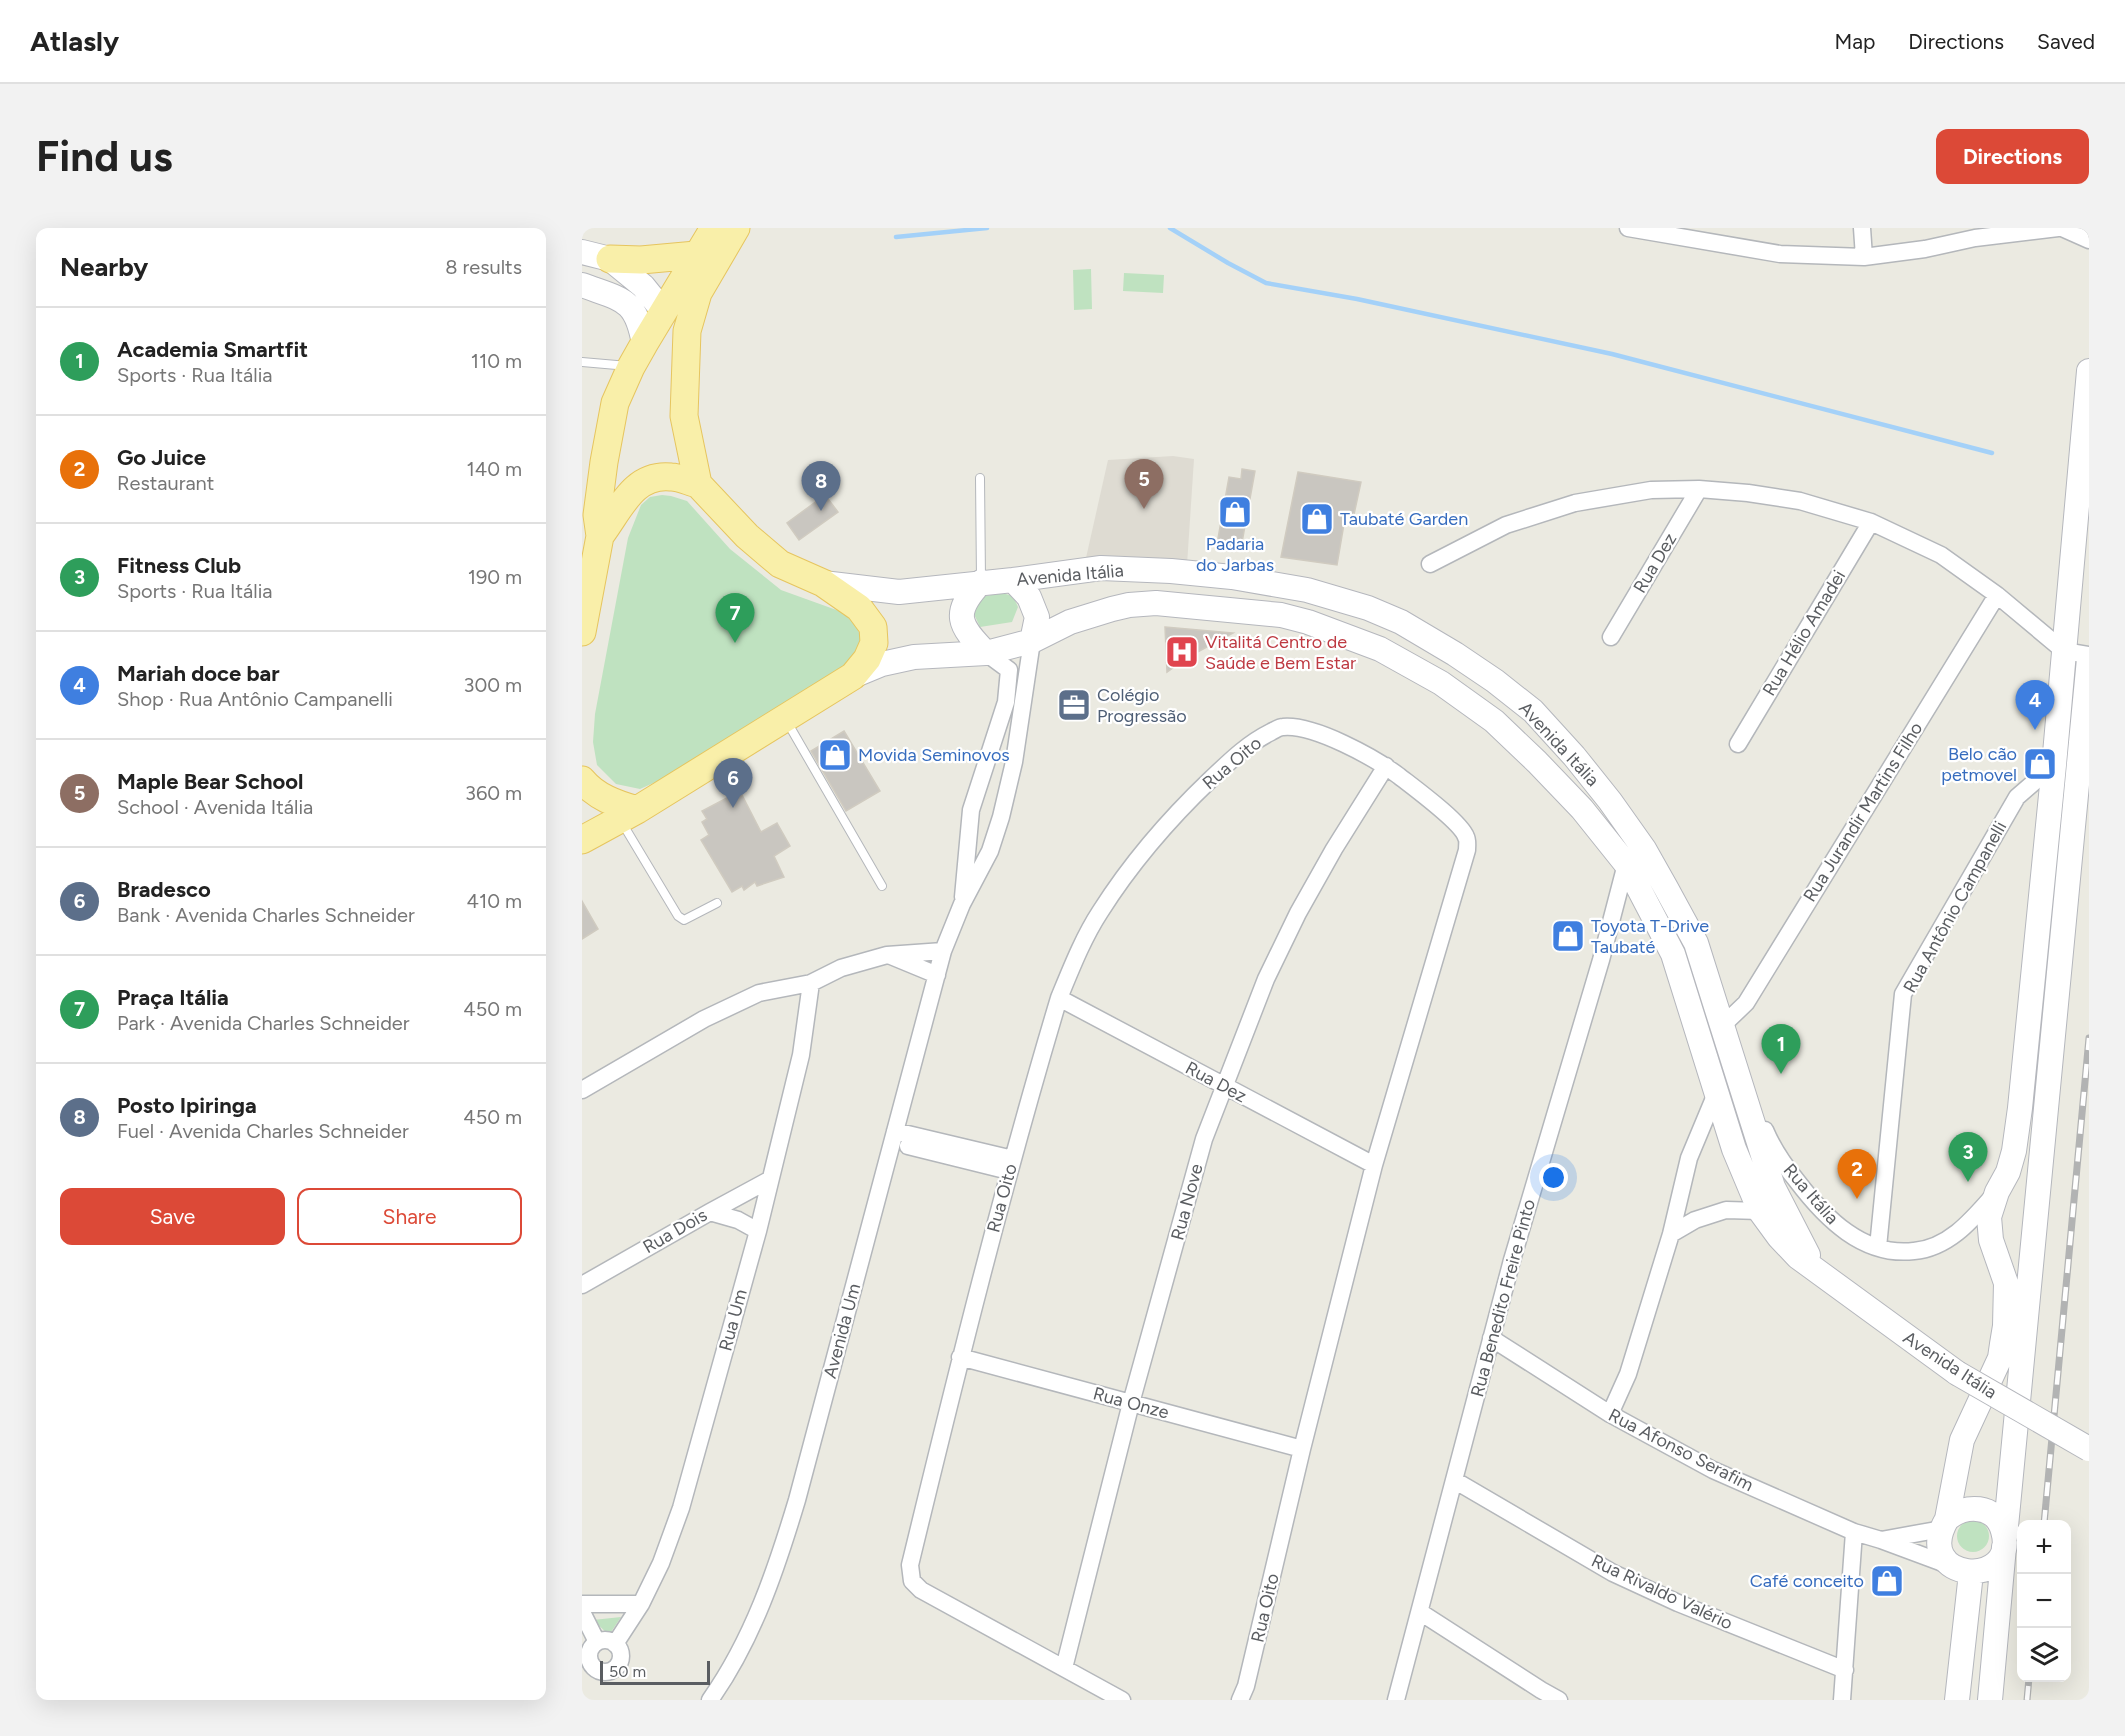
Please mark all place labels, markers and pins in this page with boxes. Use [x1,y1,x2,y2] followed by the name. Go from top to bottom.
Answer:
[1124,460,1164,509] pin: 5
[802,462,840,511] pin: 8
[1217,494,1253,530] shop icon: Padaria do Jarbas
[1299,501,1335,537] shop icon: Taubaté Garden
[1340,508,1468,530] place label: Taubaté Garden
[1196,533,1274,576] place label: Padaria do Jarbas
[716,594,754,643] pin: 7
[1205,631,1356,674] place label: Vitalitá Centro de Saúde e Bem Estar
[1164,634,1200,670] hospital icon: Vitalitá Centro de Saúde e Bem Estar
[2016,680,2054,730] pin: 4
[1097,684,1187,727] place label: Colégio Progressão
[1056,687,1092,723] office icon: Colégio Progressão
[817,737,853,773] shop icon: Movida Seminovos
[1941,743,2017,786] place label: Belo cão petmovel
[858,744,1010,766] place label: Movida Seminovos
[2022,746,2058,782] shop icon: Belo cão petmovel
[714,758,752,808] pin: 6
[1591,915,1709,958] place label: Toyota T-Drive Taubaté
[1550,918,1586,954] shop icon: Toyota T-Drive Taubaté
[1762,1024,1800,1074] pin: 1
[1948,1132,1988,1182] pin: 3
[1838,1150,1876,1199] pin: 2
[1869,1563,1905,1599] shop icon: Café conceito
[1750,1570,1864,1592] place label: Café conceito

